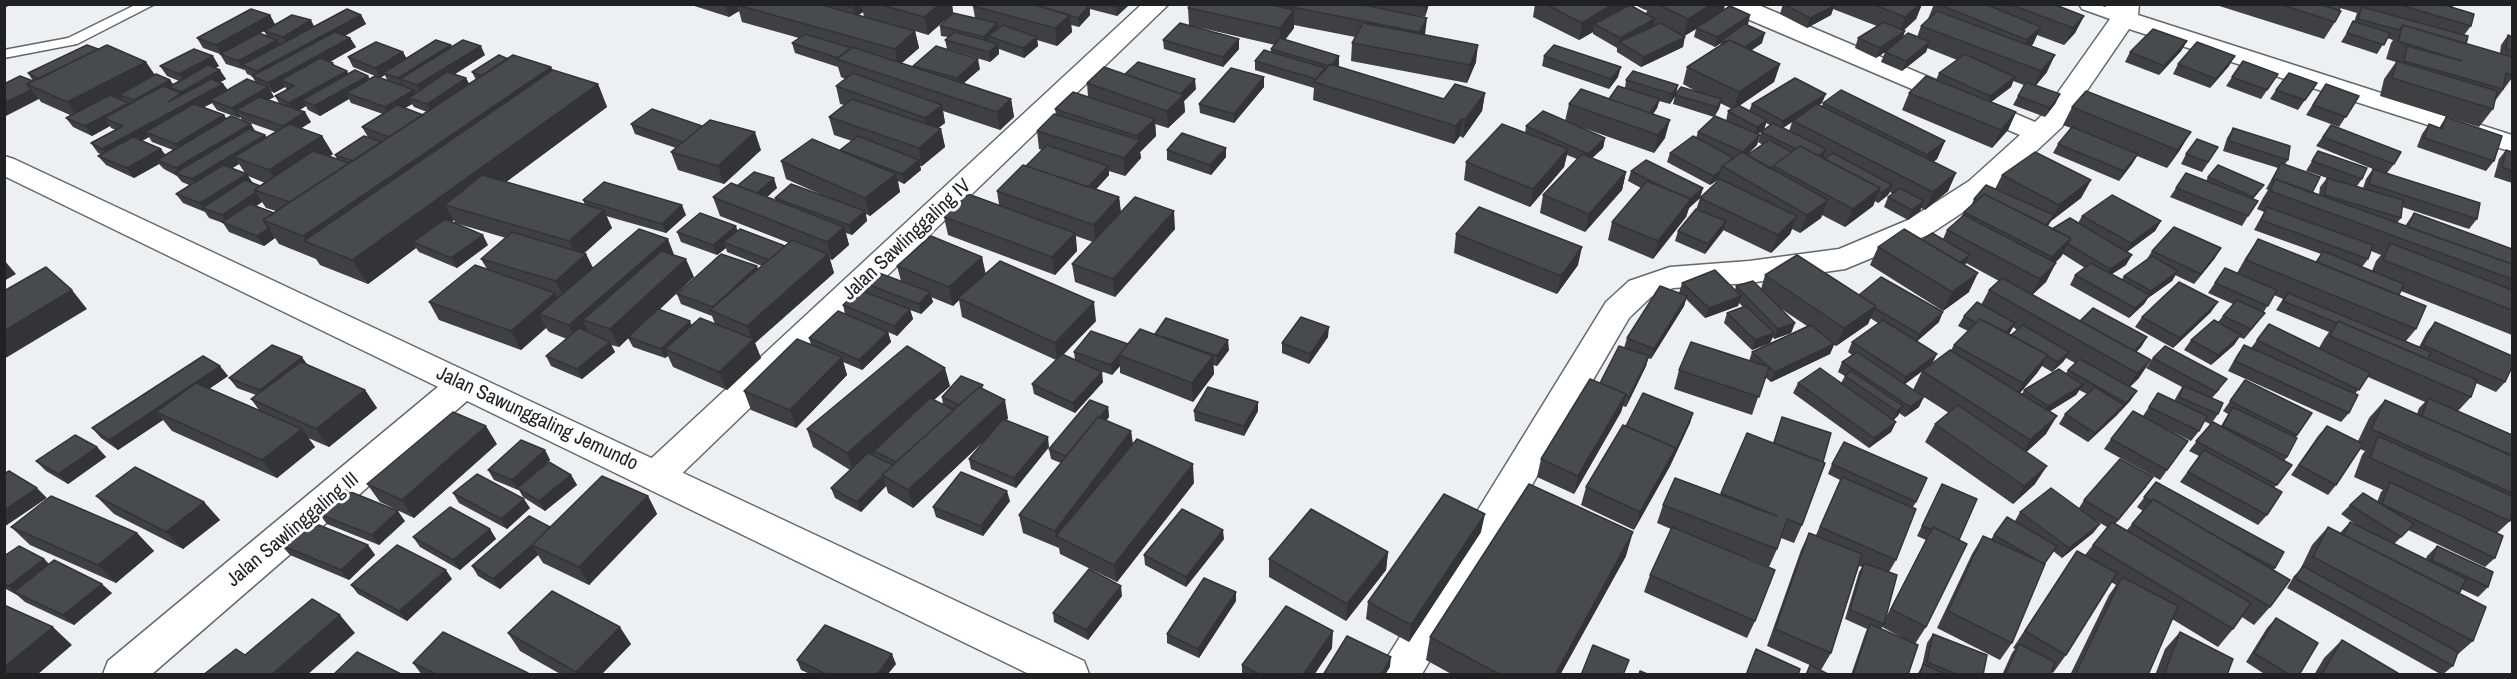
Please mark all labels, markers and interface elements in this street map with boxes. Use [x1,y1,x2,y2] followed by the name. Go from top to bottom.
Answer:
[838,174,976,306] street label: Jalan Sawlinggaling IV
[432,362,642,476] street label: Jalan Sawunggaling Jemundo
[222,468,364,592] street label: Jalan Sawlinggaling III

